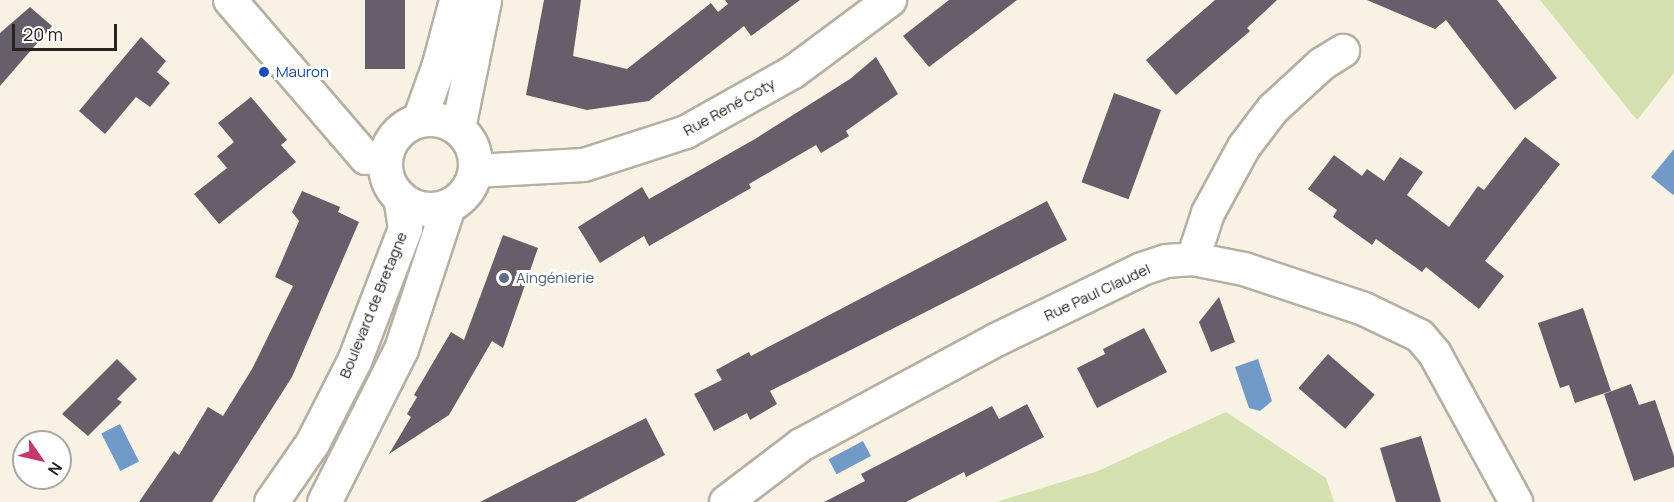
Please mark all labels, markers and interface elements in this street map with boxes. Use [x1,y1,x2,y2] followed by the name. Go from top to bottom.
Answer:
[15,12,120,50] scale bar
[23,22,63,46] text: 20 m
[276,63,329,81] place label: Mauron
[257,65,271,79] marker: Mauron
[680,74,778,140] street label: Rue René Coty
[335,229,411,381] street label: Boulevard de Bretagne
[1041,259,1153,325] street label: Rue Paul Claudel
[516,269,594,287] place label: Aingénierie
[497,271,511,285] marker: Aingénierie
[12,430,72,490] north arrow
[43,458,68,480] text: N

